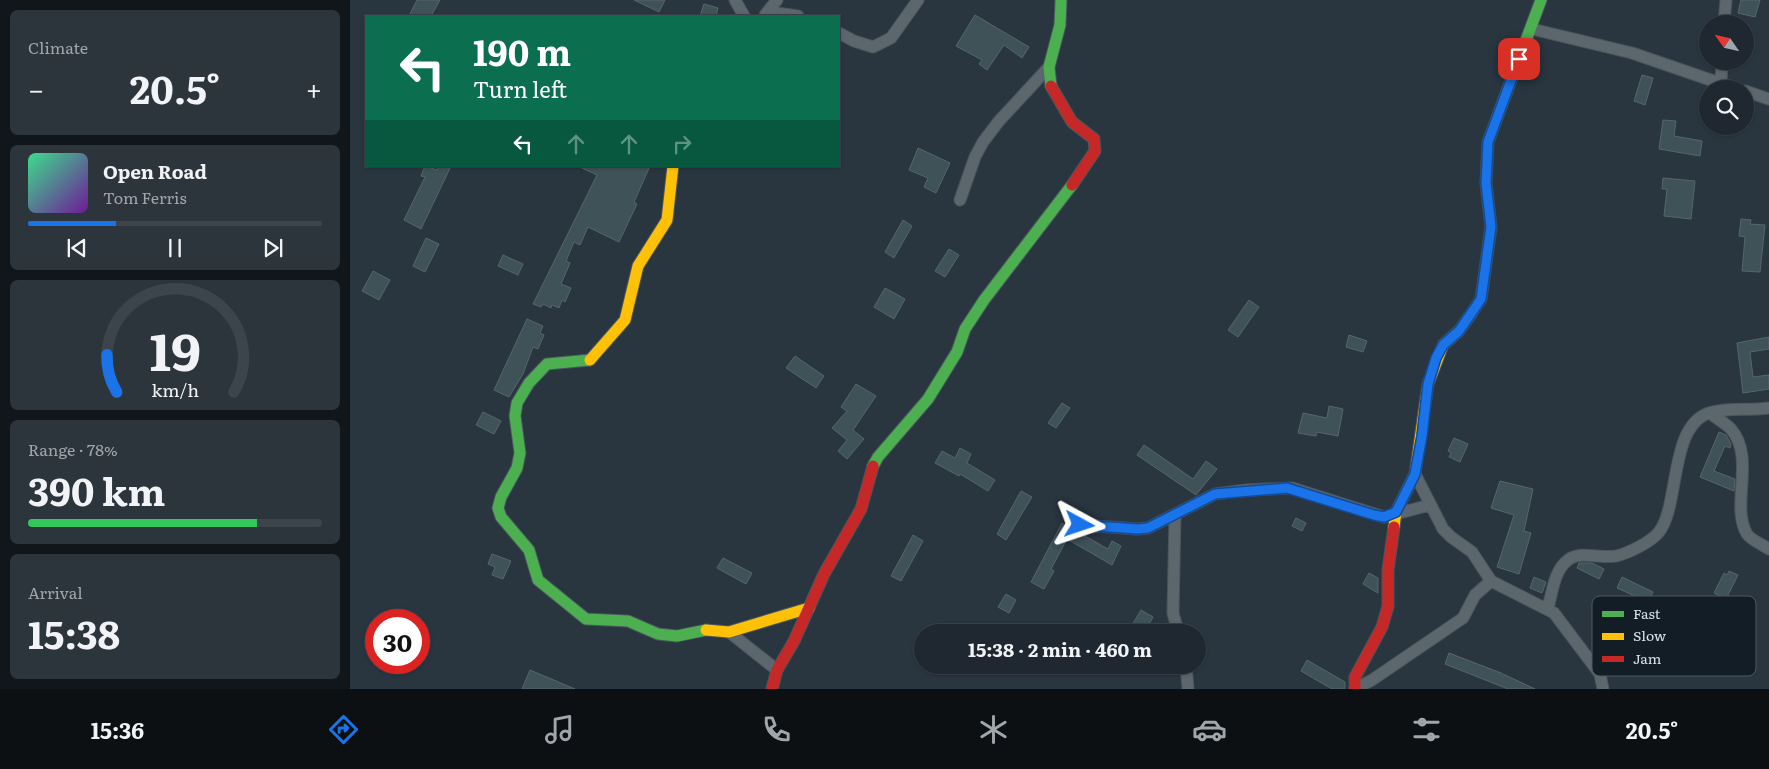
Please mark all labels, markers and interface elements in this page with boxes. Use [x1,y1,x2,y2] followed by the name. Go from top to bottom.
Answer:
[1699,15,1754,70] north arrow
[1699,15,1754,135] map controls
[473,25,571,77] text: 190 m
[28,35,88,59] text: Climate
[390,35,455,100] icon: left
[1498,38,1540,80] pin
[1505,45,1533,73] icon: arrive
[130,59,220,116] text: 20.5°
[28,67,44,109] text: −
[306,67,322,109] text: +
[473,72,567,105] text: Turn left
[1699,80,1754,135] button: search
[509,130,537,158] icon: left
[562,130,590,158] icon: ahead
[615,130,643,158] icon: ahead
[668,130,696,158] icon: right
[103,157,207,185] text: Open Road
[103,185,187,209] text: Tom Ferris
[63,234,91,262] icon: previous
[161,234,189,262] icon: pause
[259,234,287,262] icon: next
[149,309,201,387] text: 19
[151,376,199,403] text: km/h
[28,437,118,461] text: Range · 78%
[28,461,165,518] text: 390 km
[1053,498,1105,550] position arrow
[28,580,83,604] text: Arrival
[1592,596,1756,676] legend
[1633,603,1661,623] text: Fast
[28,604,120,661] text: 15:38
[365,609,430,674] speed limit sign: 30
[1633,625,1666,645] text: Slow
[968,635,1152,663] text: 15:38 · 2 min · 460 m
[1633,648,1662,668] text: Jam
[326,712,361,747] icon: directions
[542,712,577,747] icon: music
[759,712,794,747] icon: phone
[976,712,1011,747] icon: climate
[1192,712,1227,747] icon: car
[1409,712,1444,747] icon: filters
[91,713,144,746] text: 15:36
[1626,713,1678,746] text: 20.5°

